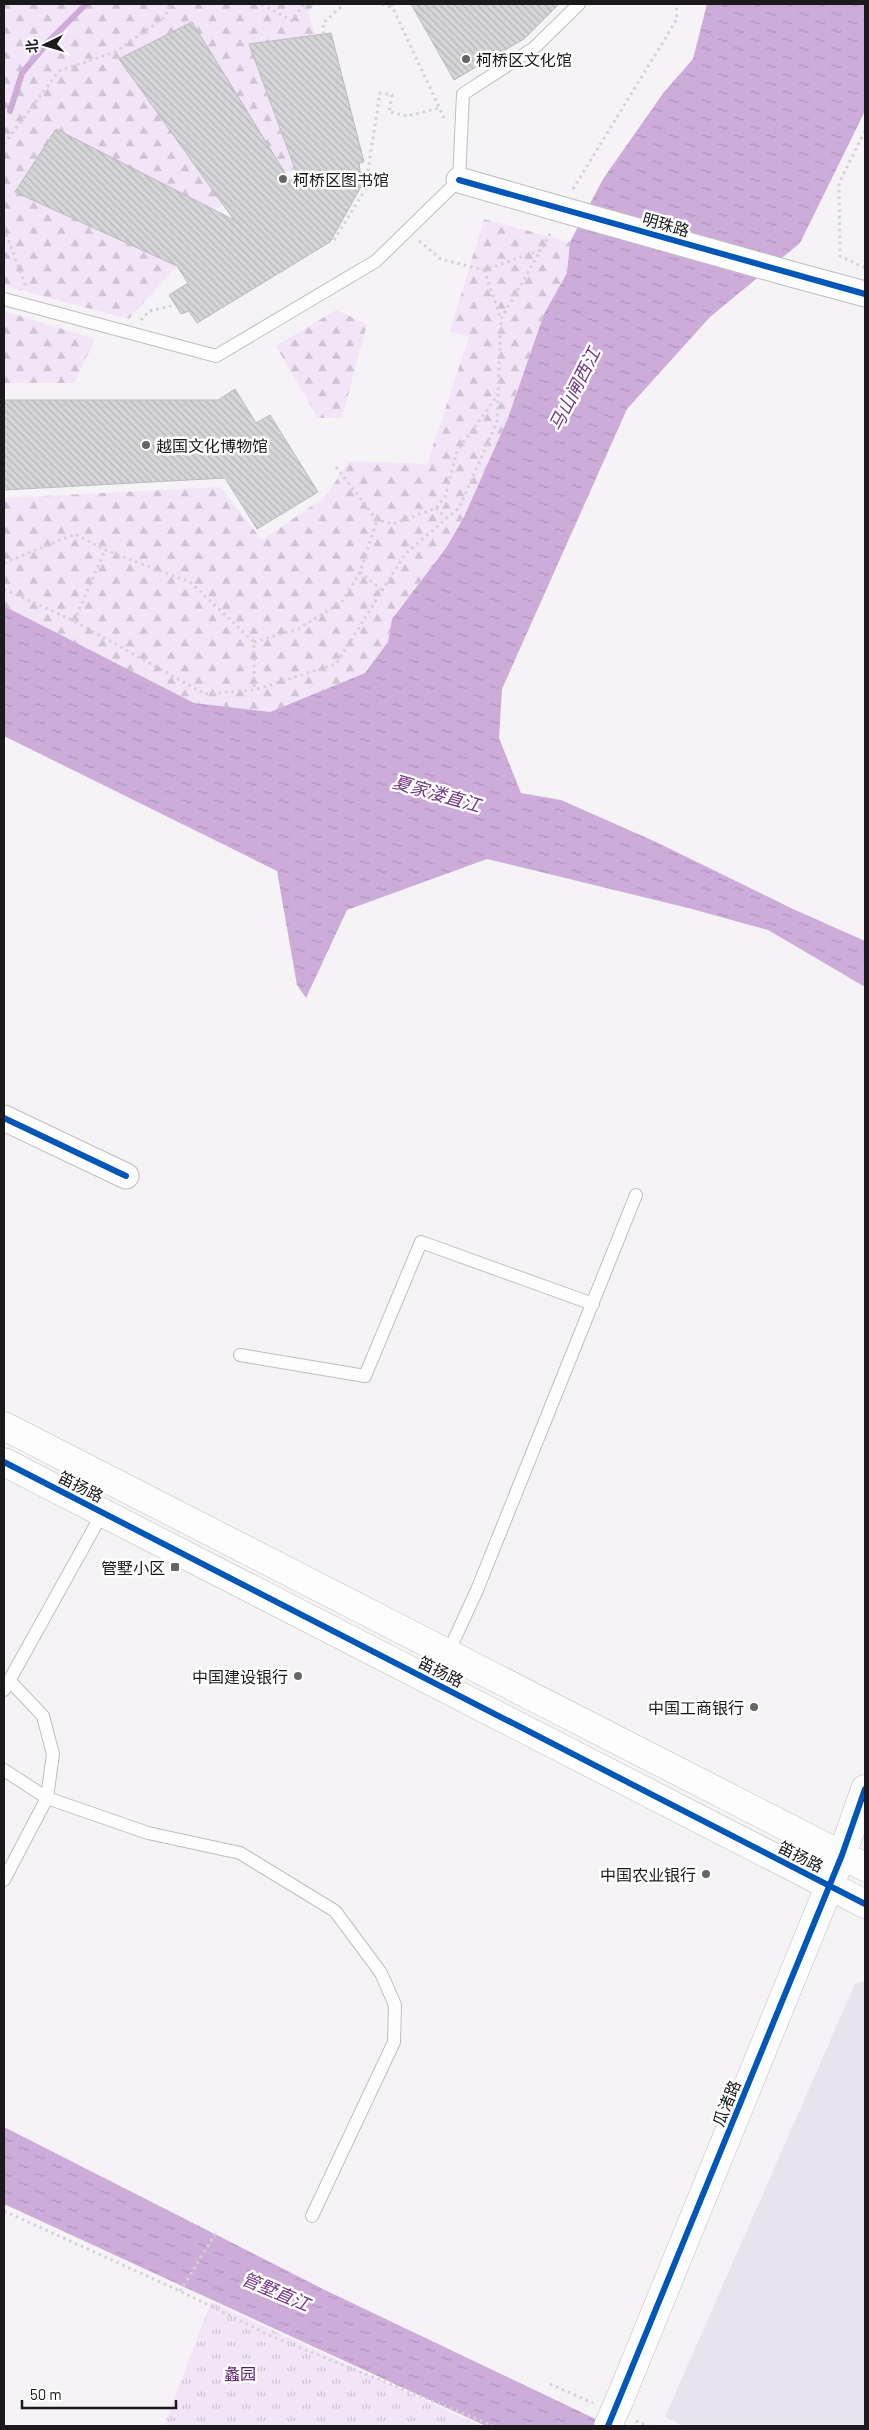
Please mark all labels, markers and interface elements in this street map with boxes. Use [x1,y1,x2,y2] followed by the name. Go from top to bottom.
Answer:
[20,20,70,70] north arrow
[22,38,41,54] text: 北
[476,50,572,69] place label: 柯桥区文化馆
[460,53,472,65] marker: 柯桥区文化馆
[293,170,389,189] place label: 柯桥区图书馆
[277,173,289,185] marker: 柯桥区图书馆
[640,208,692,240] street label: 明珠路
[544,342,605,434] water label: 马山闸西江
[156,436,268,455] place label: 越国文化博物馆
[140,439,152,451] marker: 越国文化博物馆
[391,770,485,817] water label: 夏家溇直江
[55,1467,107,1505] street label: 笛扬路
[101,1558,165,1577] place label: 管墅小区
[169,1561,181,1573] marker: 管墅小区
[415,1652,467,1690] street label: 笛扬路
[192,1667,288,1686] place label: 中国建设银行
[292,1670,304,1682] marker: 中国建设银行
[648,1698,744,1717] place label: 中国工商银行
[748,1701,760,1713] marker: 中国工商银行
[775,1837,827,1875] street label: 笛扬路
[600,1865,696,1884] place label: 中国农业银行
[700,1868,712,1880] marker: 中国农业银行
[708,2077,744,2129] street label: 瓜渚路
[239,2267,315,2316] water label: 管墅直江
[224,2364,256,2383] park label: 蠡园
[22,2378,176,2410] scale bar
[30,2385,62,2403] text: 50 m

